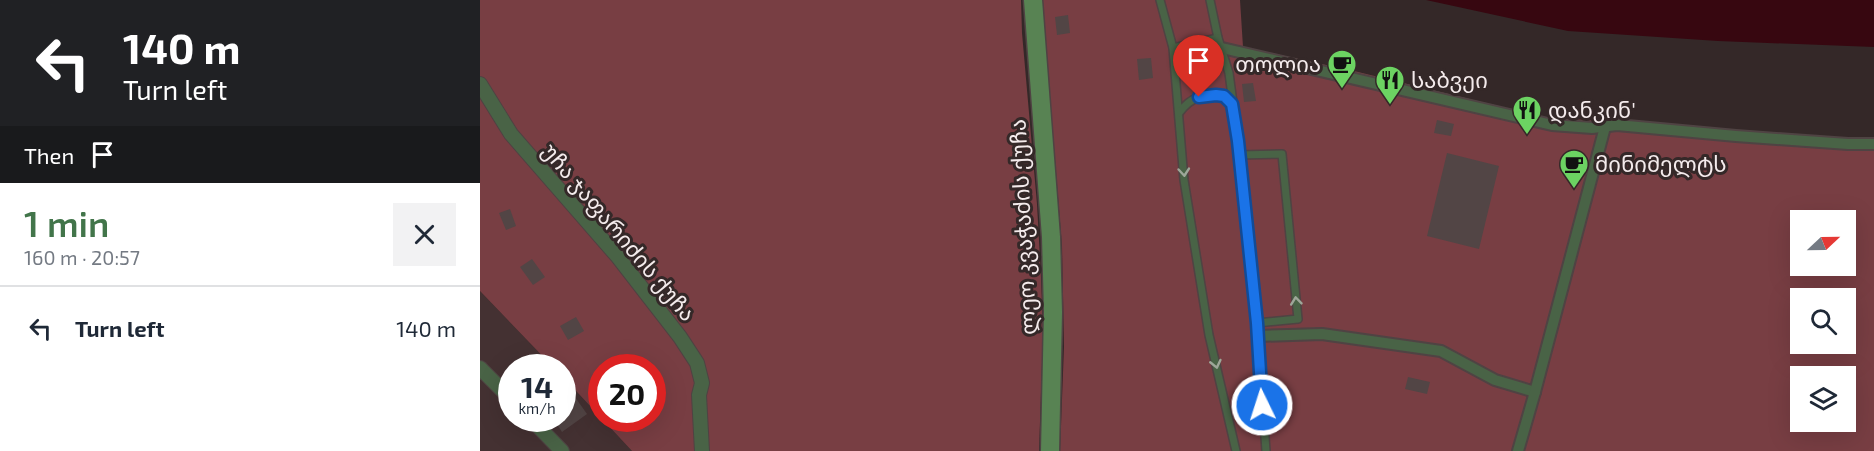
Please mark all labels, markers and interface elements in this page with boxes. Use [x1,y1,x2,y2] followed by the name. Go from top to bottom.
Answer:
[123,22,240,72] text: 140 m
[24,24,102,102] icon: left
[1173,35,1224,97] pin
[1182,44,1215,77] icon: arrive
[1326,48,1358,90] cafe icon: თოლია
[1235,50,1321,78] place label: თოლია
[1374,64,1406,106] restaurant icon: საბვეი
[1411,66,1488,93] place label: საბვეი
[123,73,227,105] text: Turn left
[1511,94,1543,136] restaurant icon: დანკინ'
[1548,96,1636,124] place label: დანკინ'
[1003,118,1043,336] street label: ლეო კვაჭაძის ქუჩა
[537,137,702,326] street label: უჩა ჯაფარიძის ქუჩა
[86,138,119,171] icon: arrive
[24,142,74,168] text: Then
[1558,148,1590,190] cafe icon: მინიმელტს
[1595,150,1727,178] place label: მინიმელტს
[1177,167,1190,176] one-way arrow
[24,201,109,244] text: 1 min
[393,203,456,266] button: close
[1790,210,1856,276] north arrow
[1790,210,1856,432] map controls
[24,245,140,269] text: 160 m · 20:57
[1790,288,1856,354] button: search
[1290,297,1303,306] one-way arrow
[24,312,57,345] icon: left
[75,315,164,341] text: Turn left
[396,315,456,341] text: 140 m
[588,354,666,432] speed limit sign: 20
[1208,359,1221,369] one-way arrow
[1790,366,1856,432] button: layers
[521,368,553,404] text: 14
[1230,373,1294,437] position arrow
[518,399,556,417] text: km/h

